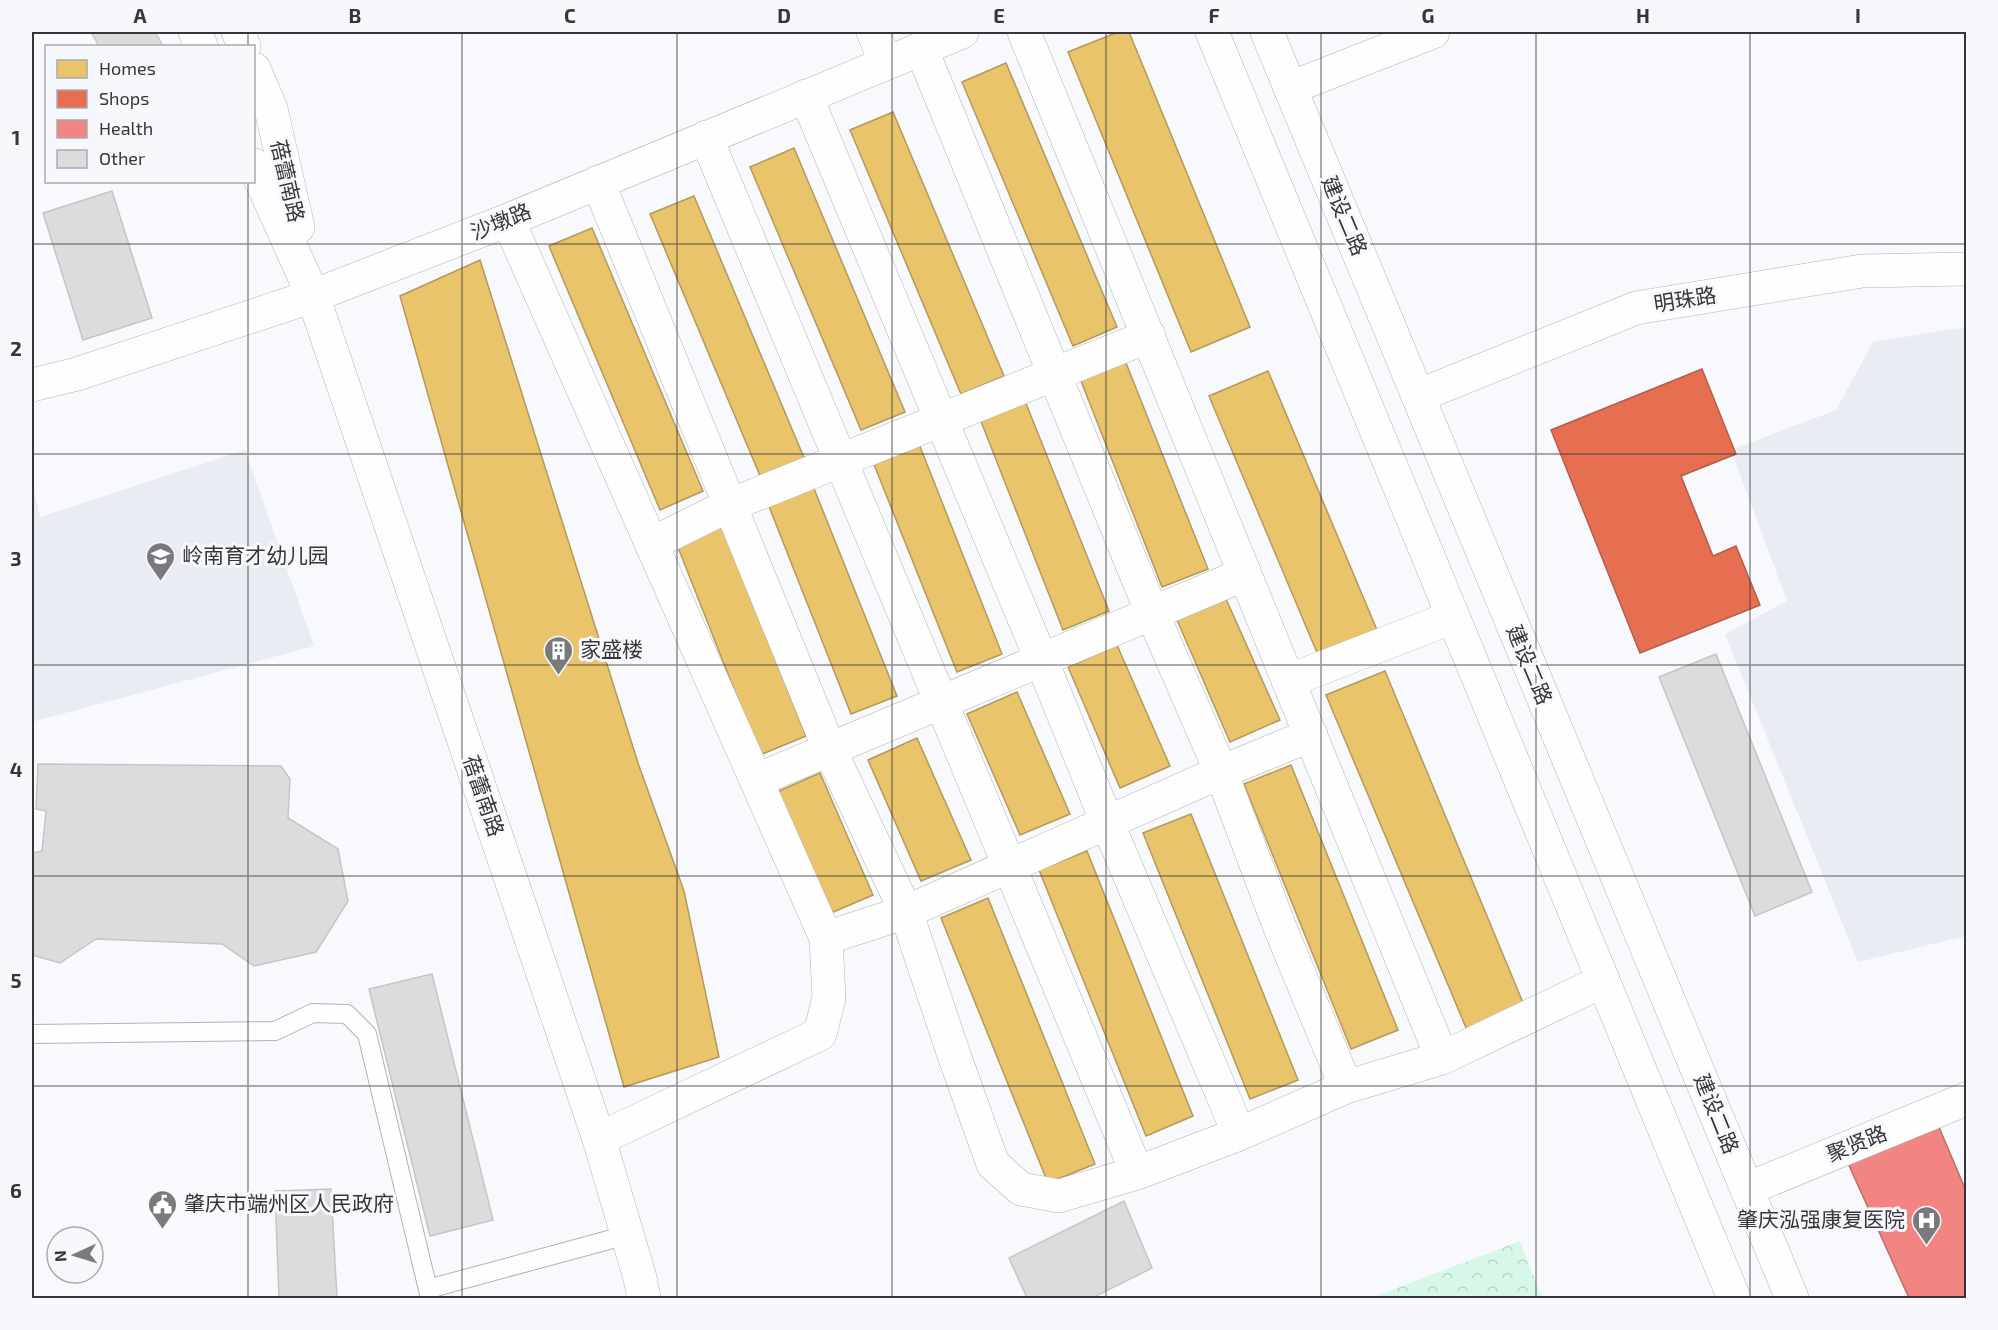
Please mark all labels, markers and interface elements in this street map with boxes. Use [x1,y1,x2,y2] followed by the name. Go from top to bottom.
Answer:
[133,3,147,27] text: A
[349,3,361,27] text: B
[564,3,576,27] text: C
[777,3,791,27] text: D
[993,3,1005,27] text: E
[1208,3,1220,27] text: F
[1422,3,1434,27] text: G
[1636,3,1650,27] text: H
[1855,3,1861,27] text: I
[45,45,255,183] legend
[99,57,156,79] text: Homes
[99,87,149,109] text: Shops
[99,117,153,139] text: Health
[12,125,20,149] text: 1
[267,137,310,224] street label: 蓓蕾南路
[99,147,145,169] text: Other
[1317,172,1373,259] street label: 建设二路
[467,197,534,244] street label: 沙墩路
[1652,281,1718,316] street label: 明珠路
[10,336,22,360] text: 2
[145,540,177,582] school or university icon: 岭南育才幼儿园
[182,542,329,567] place label: 岭南育才幼儿园
[10,546,22,570] text: 3
[1502,621,1558,708] street label: 建设二路
[543,634,575,676] building icon: 家盛楼
[580,636,643,661] place label: 家盛楼
[459,752,510,839] street label: 蓓蕾南路
[10,757,23,781] text: 4
[10,968,22,992] text: 5
[1690,1070,1745,1157] street label: 建设二路
[1823,1119,1890,1166] street label: 聚贤路
[10,1178,22,1202] text: 6
[147,1188,179,1230] public building icon: 肇庆市端州区人民政府
[184,1190,394,1215] place label: 肇庆市端州区人民政府
[1910,1204,1942,1246] hospital icon: 肇庆泓强康复医院
[1737,1206,1905,1231] place label: 肇庆泓强康复医院
[45,1225,105,1285] north arrow
[50,1250,69,1263] text: N

